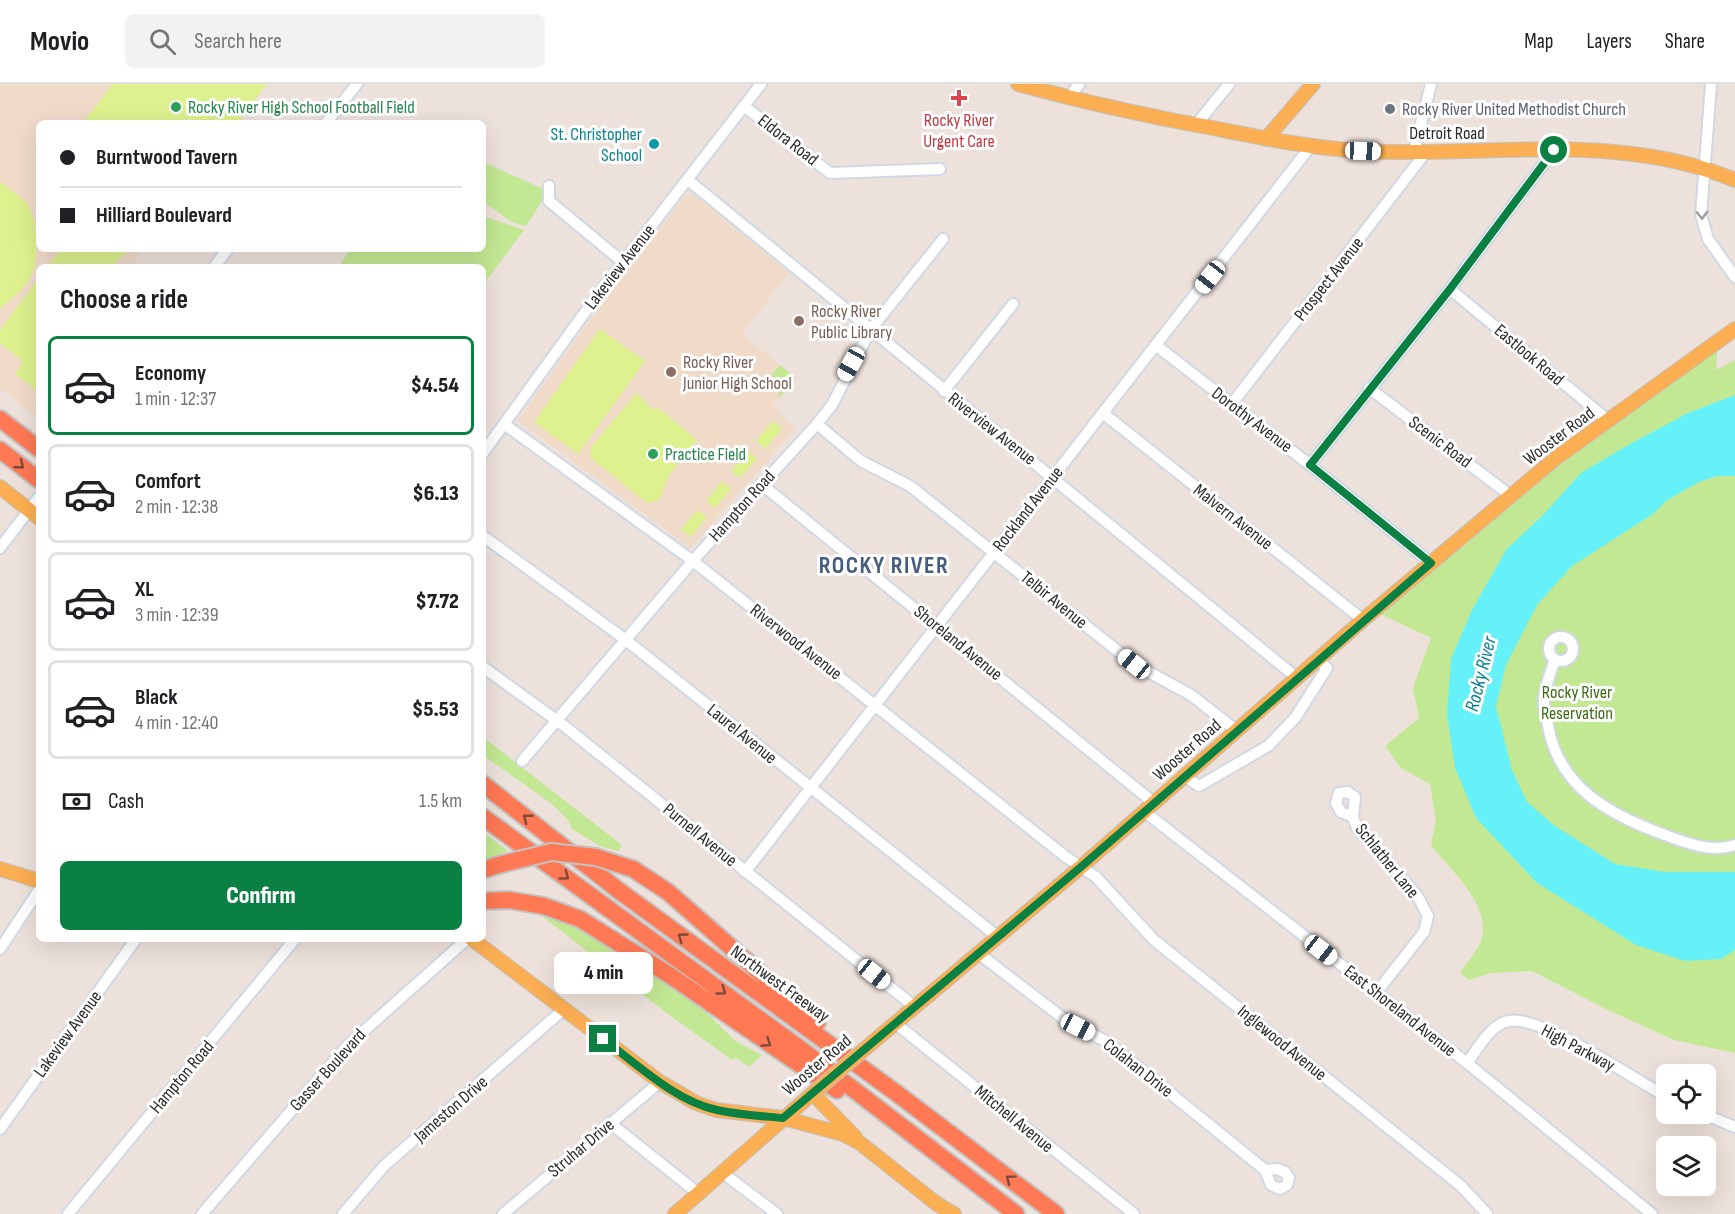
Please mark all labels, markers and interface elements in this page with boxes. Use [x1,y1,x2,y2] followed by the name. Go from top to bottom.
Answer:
[125,14,545,68] search box
[30,25,89,58] text: Movio
[146,25,179,58] icon: search
[194,28,282,55] text: Search here
[1524,29,1553,54] text: Map
[1586,29,1632,54] text: Layers
[1665,29,1705,54] text: Share
[950,89,968,107] marker: Rocky River Urgent Care
[188,97,415,118] place label: Rocky River High School Football Field
[1402,99,1626,120] place label: Rocky River United Methodist Church
[169,100,183,114] marker: Rocky River High School Football Field
[1383,102,1397,116] marker: Rocky River United Methodist Church
[754,110,822,170] street label: Eldora Road
[923,110,995,152] place label: Rocky River Urgent Care
[1409,123,1485,144] street label: Detroit Road
[551,124,642,166] place label: St. Christopher School
[1540,136,1567,163] route start
[647,137,661,151] marker: St. Christopher School
[1345,141,1381,161] car
[96,144,238,171] text: Burntwood Tavern
[96,202,232,229] text: Hilliard Boulevard
[1696,210,1709,219] one-way arrow
[580,220,660,314] street label: Lakeview Avenue
[1290,233,1368,325] street label: Prospect Avenue
[1192,257,1228,297] car
[60,284,188,316] text: Choose a ride
[811,301,892,343] place label: Rocky River Public Library
[792,314,806,328] marker: Rocky River Public Library
[1490,320,1568,390] street label: Eastlook Road
[834,344,868,384] car
[682,352,792,394] place label: Rocky River Junior High School
[63,359,117,413] icon: car
[135,360,206,387] text: Economy
[664,365,678,379] marker: Rocky River Junior High School
[411,372,459,399] text: $4.54
[1207,383,1297,457] street label: Dorothy Avenue
[135,387,216,411] text: 1 min · 12:37
[944,388,1040,470] street label: Riverview Avenue
[1519,403,1599,469] street label: Wooster Road
[1404,412,1476,472] street label: Scenic Road
[665,444,746,465] place label: Practice Field
[646,447,660,461] marker: Practice Field
[13,457,24,468] one-way arrow
[988,462,1068,556] street label: Rockland Avenue
[705,466,779,546] street label: Hampton Road
[63,467,117,521] icon: car
[135,468,201,495] text: Comfort
[413,480,459,507] text: $6.13
[1189,480,1277,554] street label: Malvern Avenue
[135,495,218,519] text: 2 min · 12:38
[819,551,949,580] district label: ROCKY RIVER
[1016,567,1092,633] street label: Telbir Avenue
[63,575,117,629] icon: car
[135,576,154,603] text: XL
[416,588,459,615] text: $7.72
[746,600,846,684] street label: Riverwood Avenue
[910,601,1006,685] street label: Shoreland Avenue
[135,603,219,627] text: 3 min · 12:39
[1460,633,1502,714] water label: Rocky River
[1114,646,1154,682] car
[1541,682,1613,724] park label: Rocky River Reservation
[63,683,117,737] icon: car
[135,684,177,711] text: Black
[412,696,459,723] text: $5.53
[703,700,781,768] street label: Laurel Avenue
[135,711,219,735] text: 4 min · 12:40
[1149,715,1225,785] street label: Wooster Road
[60,785,93,818] icon: cash
[108,788,144,815] text: Cash
[419,789,462,813] text: 1.5 km
[659,799,741,871] street label: Purnell Avenue
[523,815,534,826] one-way arrow
[1351,819,1423,903] street label: Schlather Lane
[60,861,462,930] button: Confirm
[558,868,569,879] one-way arrow
[1301,932,1341,968] car
[677,933,688,944] one-way arrow
[726,941,834,1027] street label: Northwest Freeway
[554,952,652,994] callout: 4 min
[854,956,894,992] car
[584,961,623,985] text: 4 min
[1340,961,1460,1061] street label: East Shoreland Avenue
[715,984,726,995] one-way arrow
[30,987,106,1081] street label: Lakeview Avenue
[1233,1001,1331,1085] street label: Inglewood Avenue
[1058,1011,1098,1043] car
[1538,1020,1618,1076] street label: High Parkway
[286,1025,370,1115] street label: Gasser Boulevard
[589,1025,616,1052] route end
[778,1030,856,1100] street label: Wooster Road
[1099,1034,1177,1102] street label: Colahan Drive
[146,1036,218,1118] street label: Hampton Road
[760,1036,771,1047] one-way arrow
[1656,1064,1716,1196] map controls
[1656,1064,1716,1124] button: locate
[409,1071,492,1147] street label: Jameston Drive
[970,1081,1058,1157] street label: Mitchell Avenue
[544,1114,618,1182] street label: Struhar Drive
[1656,1136,1716,1196] button: layers
[1005,1175,1016,1186] one-way arrow

